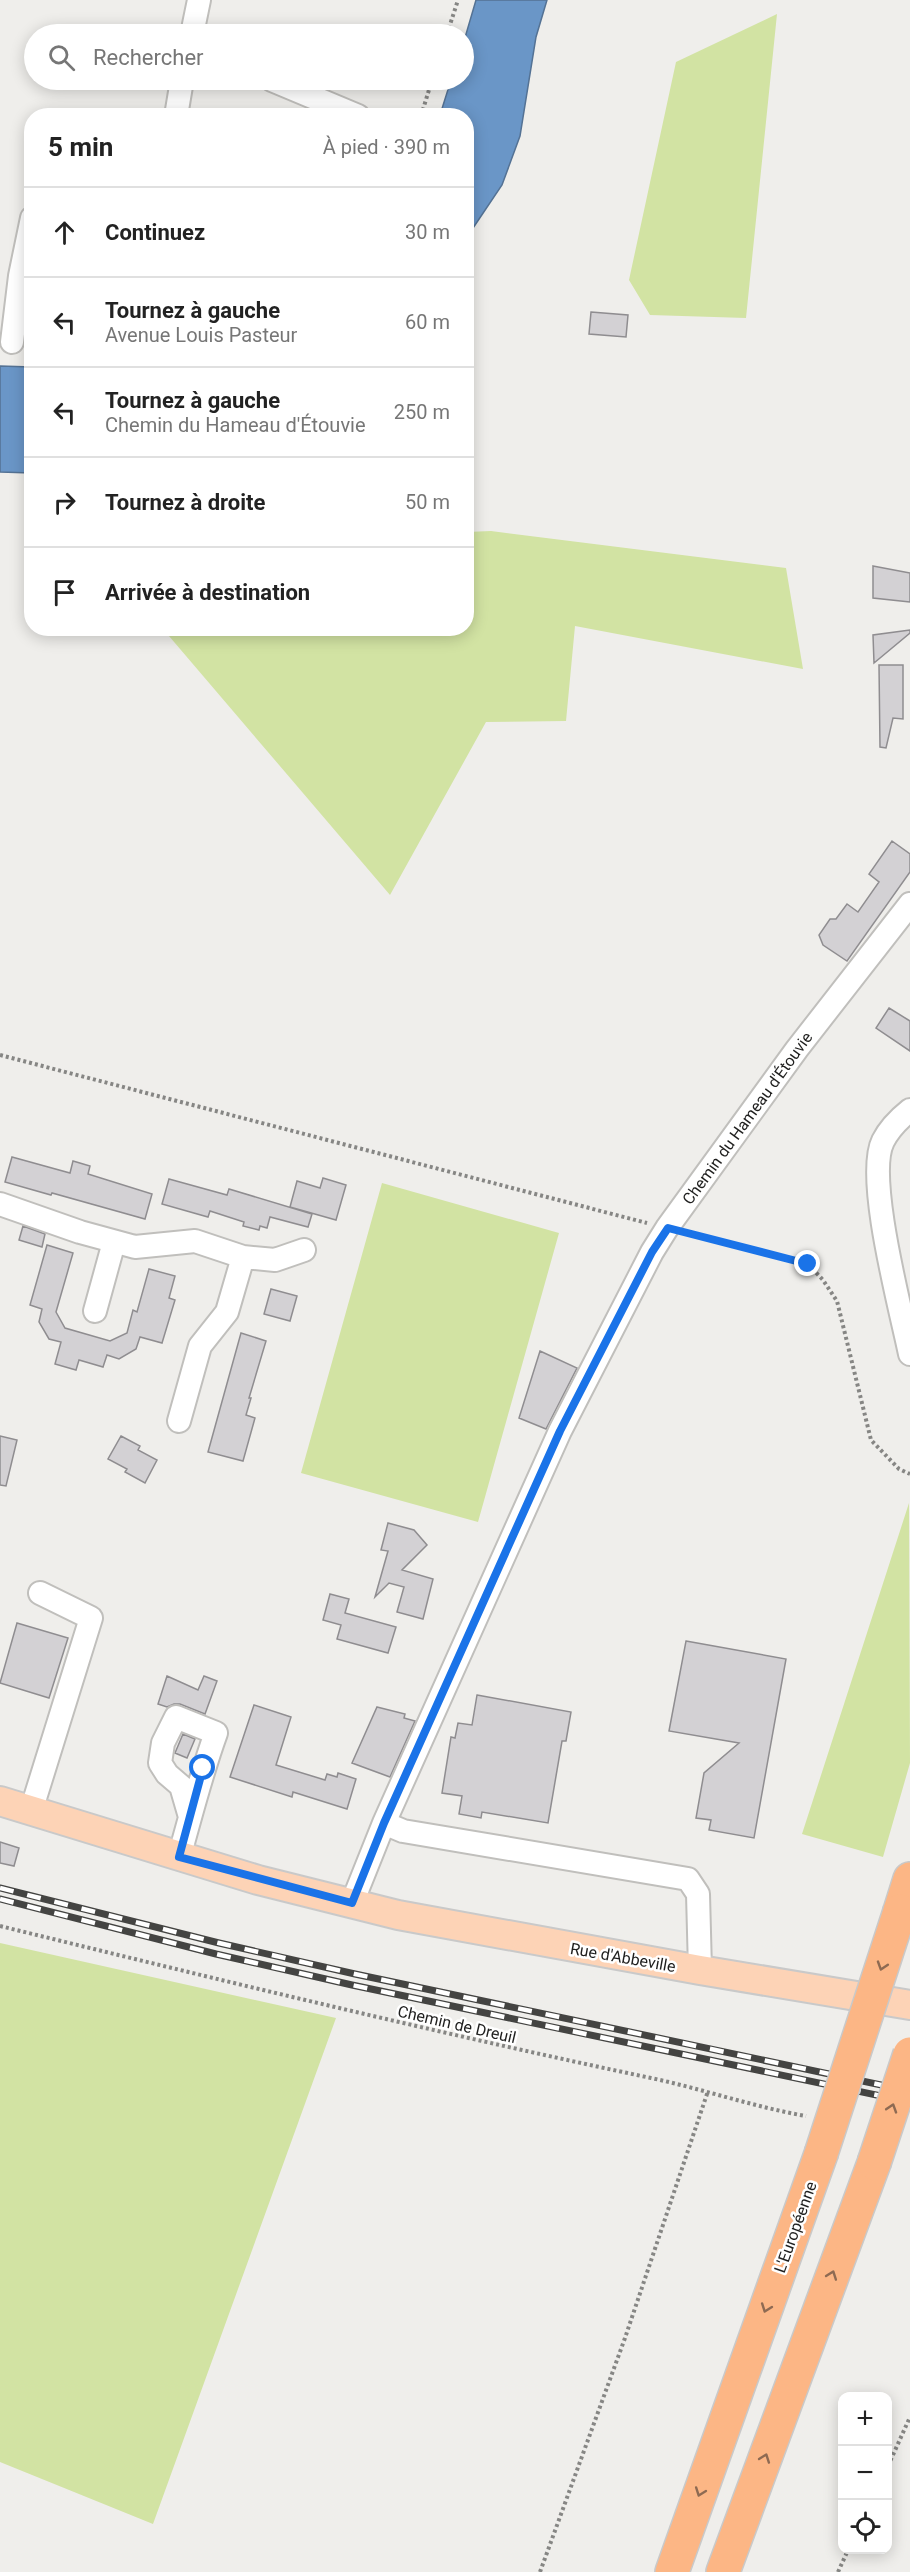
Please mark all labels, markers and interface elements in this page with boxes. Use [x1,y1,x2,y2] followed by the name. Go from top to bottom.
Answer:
[24,24,474,90] search box
[45,41,78,74] icon: search
[93,45,204,70] text: Rechercher
[48,132,113,162] text: 5 min
[323,135,450,159] text: À pied · 390 m
[48,216,81,249] icon: ahead
[105,220,205,245] text: Continuez
[405,220,450,244] text: 30 m
[105,298,280,323] text: Tournez à gauche
[48,306,81,339] icon: left
[405,310,450,334] text: 60 m
[105,323,297,347] text: Avenue Louis Pasteur
[105,388,280,413] text: Tournez à gauche
[48,396,81,429] icon: left
[394,400,450,424] text: 250 m
[105,413,366,437] text: Chemin du Hameau d'Étouvie
[48,486,81,519] icon: right
[105,490,265,515] text: Tournez à droite
[405,490,450,514] text: 50 m
[48,576,81,609] icon: arrive
[105,580,310,605] text: Arrivée à destination
[678,1028,816,1208] street label: Chemin du Hameau d'Étouvie
[794,1250,820,1276] route end
[189,1754,215,1780] route start
[569,1939,677,1976] street label: Rue d'Abbeville
[877,1960,889,1971] one-way arrow
[396,2002,518,2047] street label: Chemin de Dreuil
[885,2103,897,2114] one-way arrow
[770,2179,821,2275] street label: L'Européenne
[825,2270,838,2281] one-way arrow
[760,2302,773,2313] one-way arrow
[838,2392,892,2554] map controls
[838,2392,892,2446] button: +
[838,2446,892,2500] button: −
[758,2453,771,2464] one-way arrow
[695,2486,708,2497] one-way arrow
[838,2500,892,2554] button: locate

